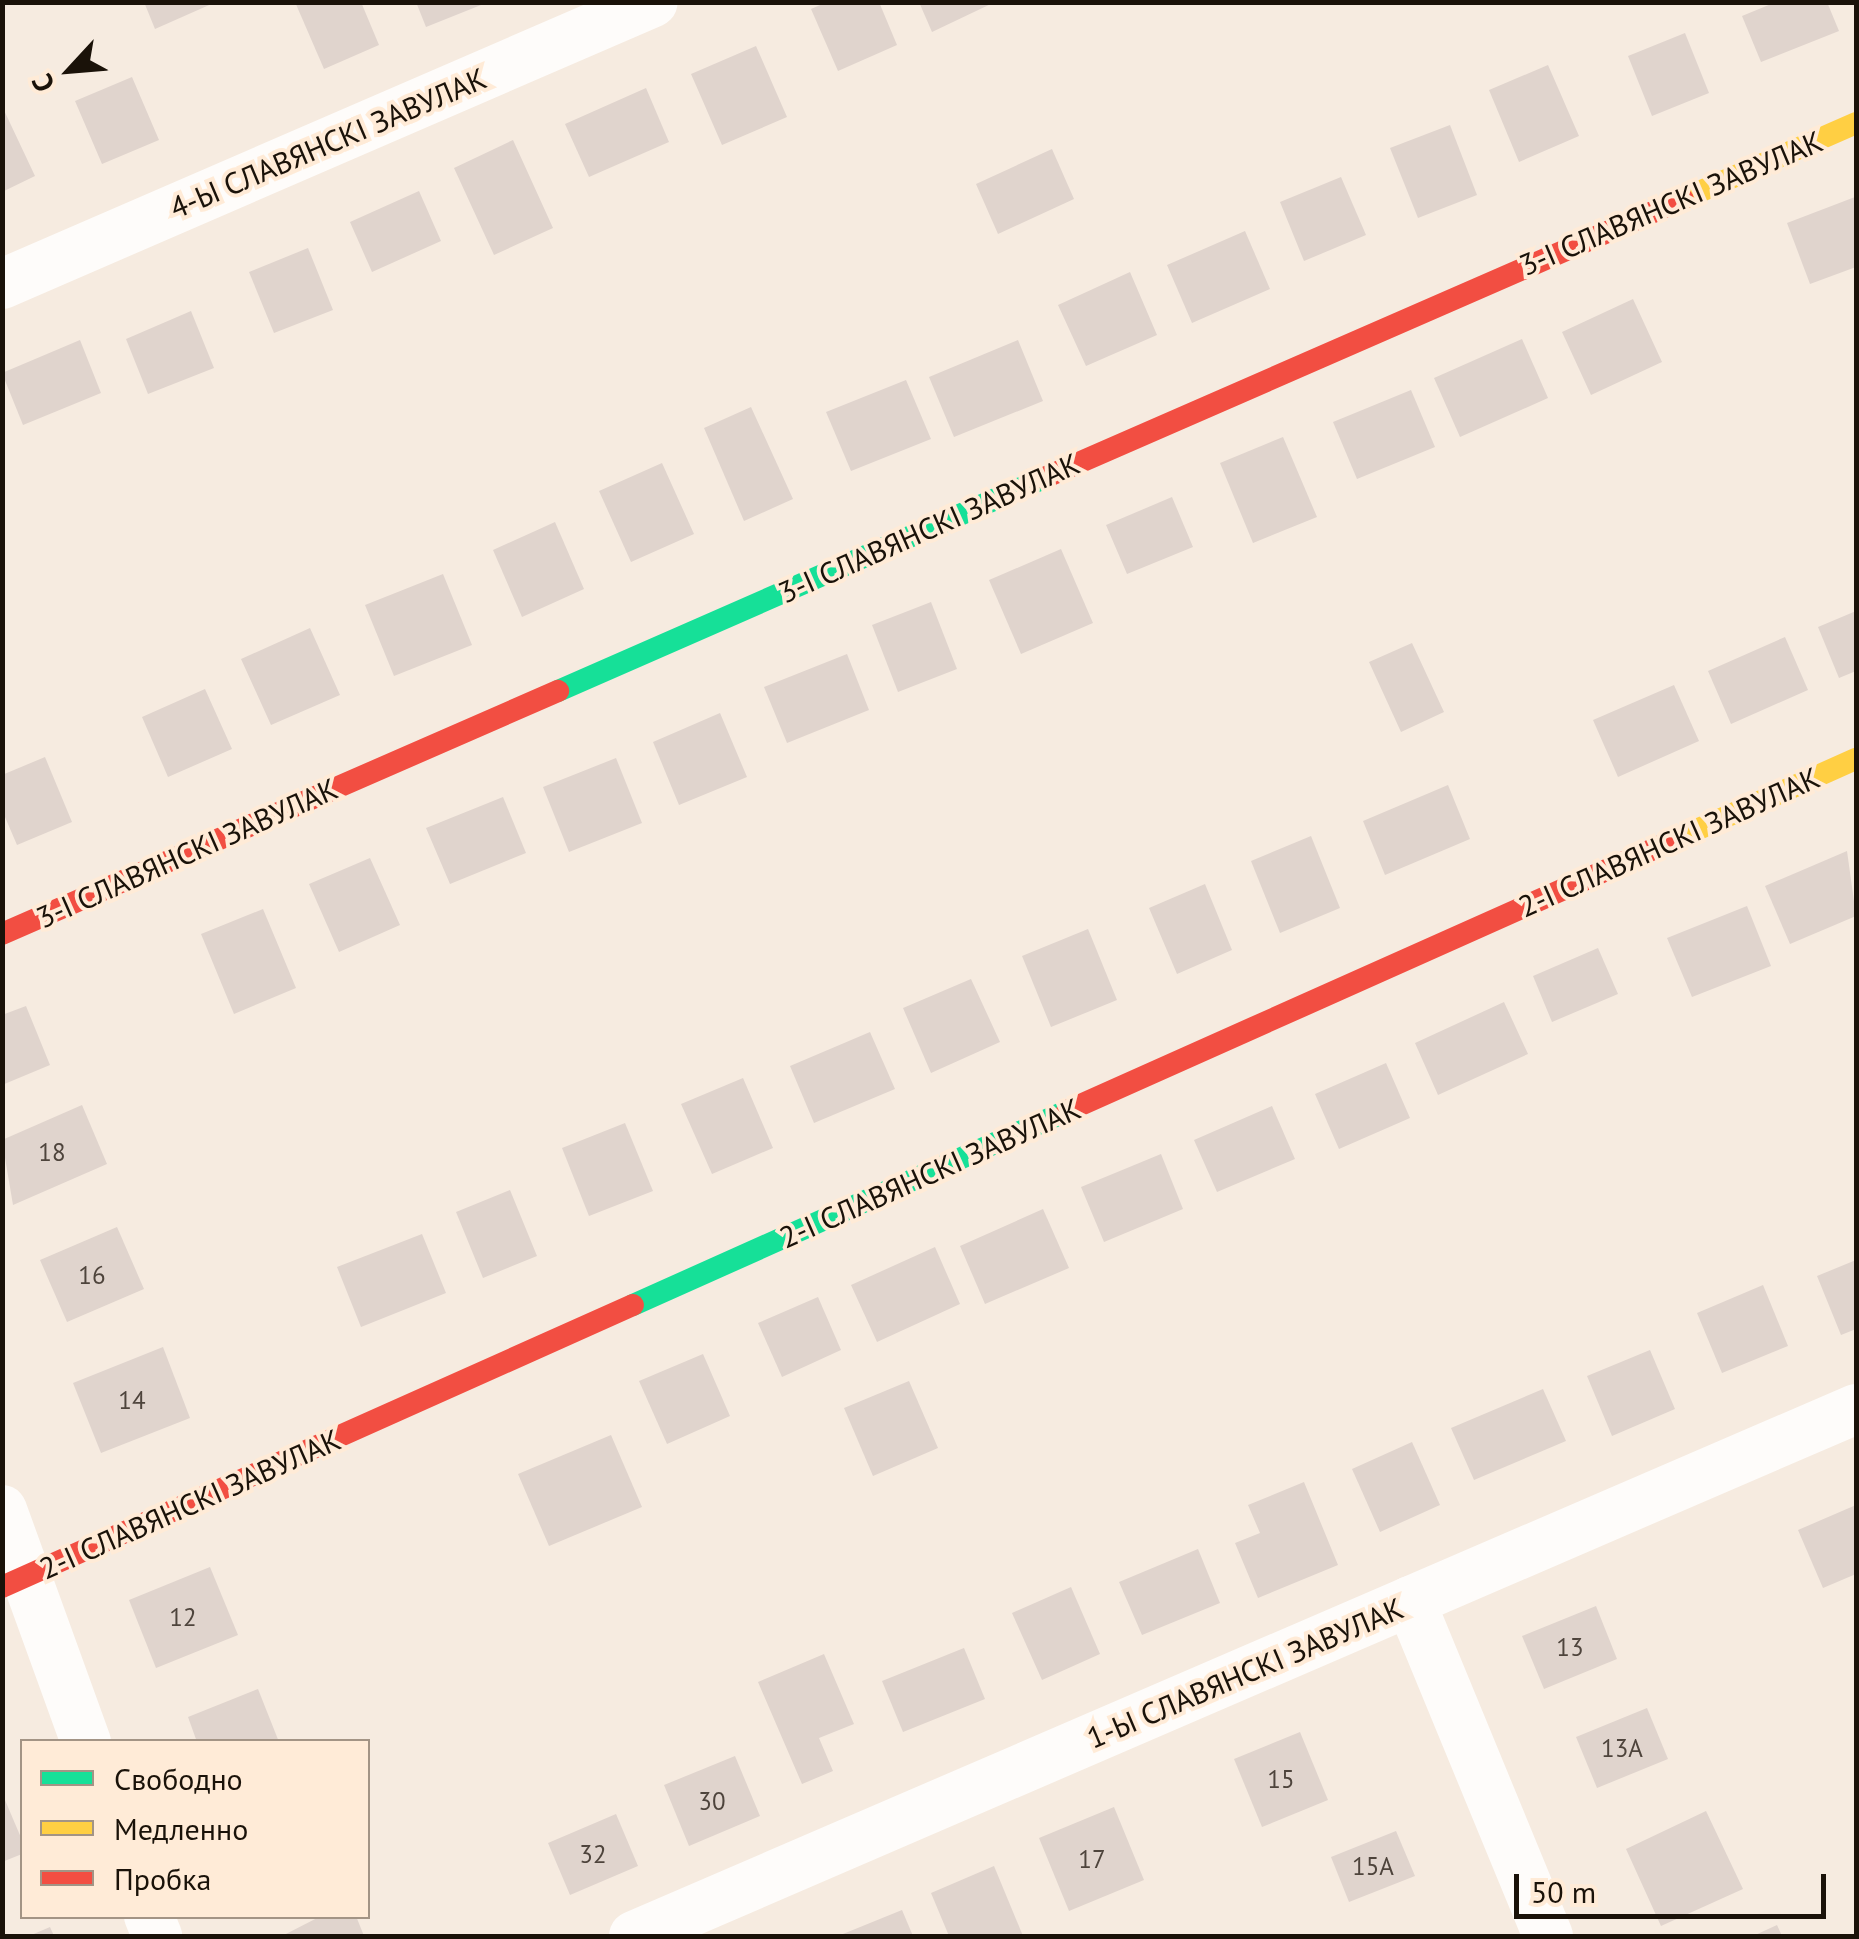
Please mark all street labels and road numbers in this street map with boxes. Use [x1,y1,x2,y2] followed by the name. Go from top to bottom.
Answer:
[164,60,492,226] street label: 4-Ы СЛАВЯНСКІ ЗАВУЛАК
[1514,123,1828,283] street label: 3-І СЛАВЯНСКІ ЗАВУЛАК
[773,445,1085,611] street label: 3-І СЛАВЯНСКІ ЗАВУЛАК
[1513,759,1825,925] street label: 2-І СЛАВЯНСКІ ЗАВУЛАК
[31,770,343,936] street label: 3-І СЛАВЯНСКІ ЗАВУЛАК
[774,1090,1086,1256] street label: 2-І СЛАВЯНСКІ ЗАВУЛАК
[34,1421,346,1587] street label: 2-І СЛАВЯНСКІ ЗАВУЛАК
[1081,1590,1409,1756] street label: 1-Ы СЛАВЯНСКІ ЗАВУЛАК

